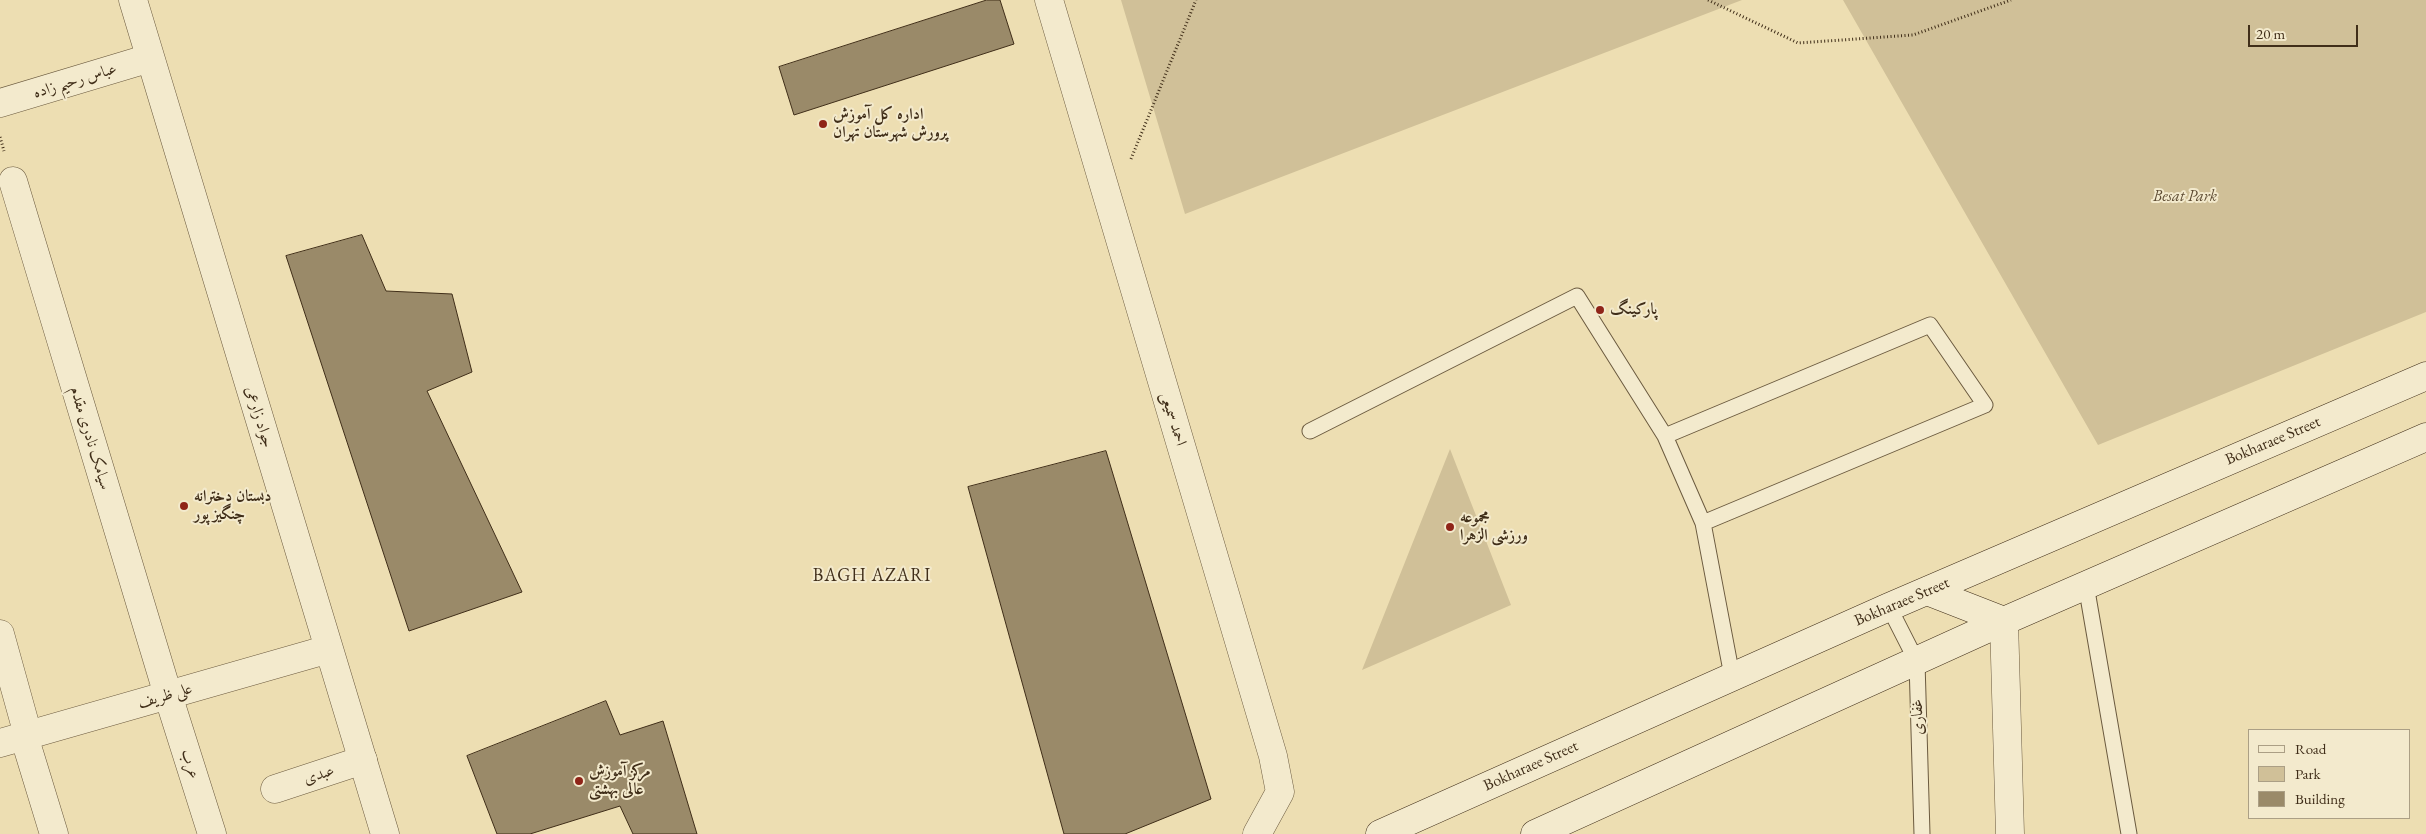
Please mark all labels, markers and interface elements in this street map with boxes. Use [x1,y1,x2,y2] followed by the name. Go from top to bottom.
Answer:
[2251,15,2361,47] scale bar
[2256,24,2285,43] text: 20 m
[31,59,119,103] street label: عباس رحیم زاده
[833,105,948,143] place label: اداره کل آموزش پرورش شهرستان تهران
[817,118,829,130] marker: اداره کل آموزش پرورش شهرستان تهران
[2153,187,2217,207] park label: Besat Park
[1610,300,1657,320] place label: پارکینگ
[1594,304,1606,316] marker: پارکینگ
[65,384,115,492] street label: سیامک نادری مقدم
[241,384,277,450] street label: جواد زارعی
[1156,390,1190,448] street label: احمد سمیعی
[2222,412,2324,470] street label: Bokharaee Street
[194,487,271,525] place label: دبستان دخترانه چنگیز پور
[178,500,190,512] marker: دبستان دخترانه چنگیز پور
[1460,508,1528,546] place label: مجموعه ورزشی الزهرا
[1444,521,1456,533] marker: مجموعه ورزشی الزهرا
[811,565,933,587] district label: BAGH AZARI
[1851,573,1953,631] street label: Bokharaee Street
[136,679,194,713] street label: علی ظریف
[1908,699,1928,735] street label: غفاری
[2248,729,2411,819] legend
[1481,737,1581,795] street label: Bokharaee Street
[2295,739,2326,758] text: Road
[176,747,204,781] street label: عرب
[301,761,337,789] street label: عبدی
[589,762,651,800] place label: مرکز آموزش عالی بهشتی
[2295,764,2321,783] text: Park
[573,775,585,787] marker: مرکز آموزش عالی بهشتی
[2295,789,2345,808] text: Building

